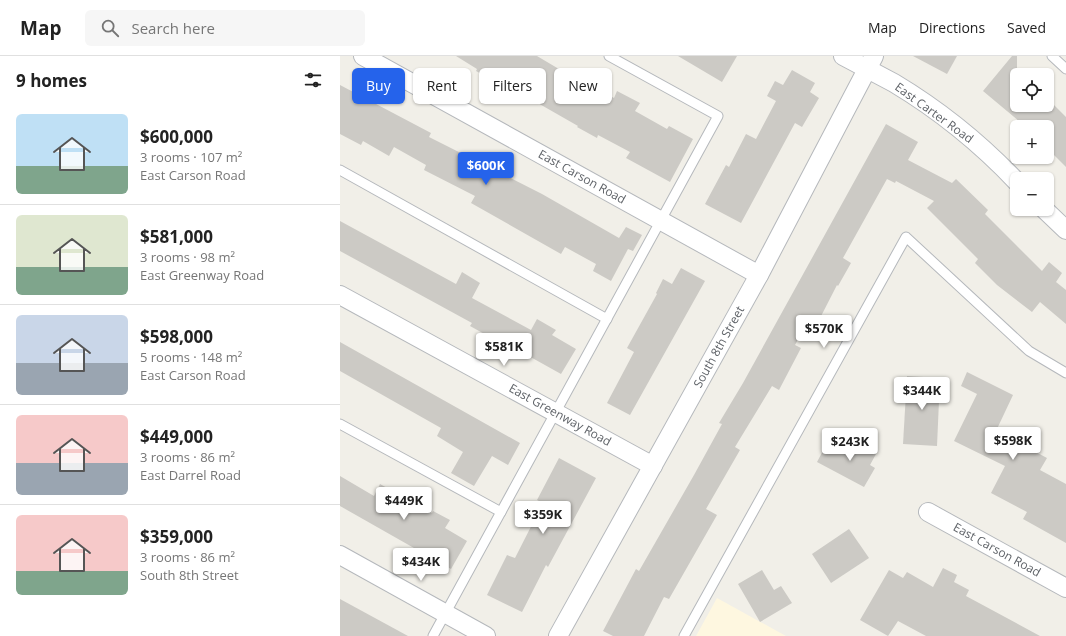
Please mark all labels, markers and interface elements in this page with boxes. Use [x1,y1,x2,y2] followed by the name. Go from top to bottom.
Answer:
[85,10,365,46] search box
[20,15,61,41] text: Map
[99,17,121,39] icon: search
[131,18,215,38] text: Search here
[868,18,897,37] text: Map
[919,18,985,37] text: Directions
[1007,18,1046,37] text: Saved
[352,68,405,104] chip: Buy
[413,68,471,104] chip: Rent
[479,68,546,104] chip: Filters
[554,68,612,104] chip: New
[1010,68,1054,216] map controls
[1010,68,1054,112] button: locate
[16,69,87,92] text: 9 homes
[302,69,324,91] icon: filters
[892,78,977,147] street label: East Carter Road
[1010,120,1054,164] button: +
[140,125,213,148] text: $600,000
[48,130,96,178] icon: home
[535,145,629,208] street label: East Carson Road
[140,148,242,166] text: 3 rooms · 107 m²
[458,152,514,186] pin: $600K
[467,156,505,174] text: $600K
[140,166,246,184] text: East Carson Road
[1010,172,1054,216] button: −
[140,225,213,248] text: $581,000
[48,231,96,279] icon: home
[140,248,235,266] text: 3 rooms · 98 m²
[140,266,264,284] text: East Greenway Road
[689,303,748,391] street label: South 8th Street
[796,315,852,349] pin: $570K
[805,319,843,337] text: $570K
[140,325,213,348] text: $598,000
[48,331,96,379] icon: home
[476,333,532,367] pin: $581K
[485,337,523,355] text: $581K
[140,348,242,366] text: 5 rooms · 148 m²
[140,366,246,384] text: East Carson Road
[894,377,950,411] pin: $344K
[506,379,615,450] street label: East Greenway Road
[903,381,941,399] text: $344K
[140,425,213,448] text: $449,000
[985,427,1041,461] pin: $598K
[822,428,878,462] pin: $243K
[48,431,96,479] icon: home
[994,431,1032,449] text: $598K
[831,432,869,450] text: $243K
[140,448,235,466] text: 3 rooms · 86 m²
[140,466,241,484] text: East Darrel Road
[376,487,432,521] pin: $449K
[385,491,423,509] text: $449K
[515,501,571,535] pin: $359K
[524,505,562,523] text: $359K
[950,518,1044,581] street label: East Carson Road
[140,525,213,548] text: $359,000
[48,531,96,579] icon: home
[140,548,235,566] text: 3 rooms · 86 m²
[393,548,449,582] pin: $434K
[402,552,440,570] text: $434K
[140,566,239,584] text: South 8th Street

